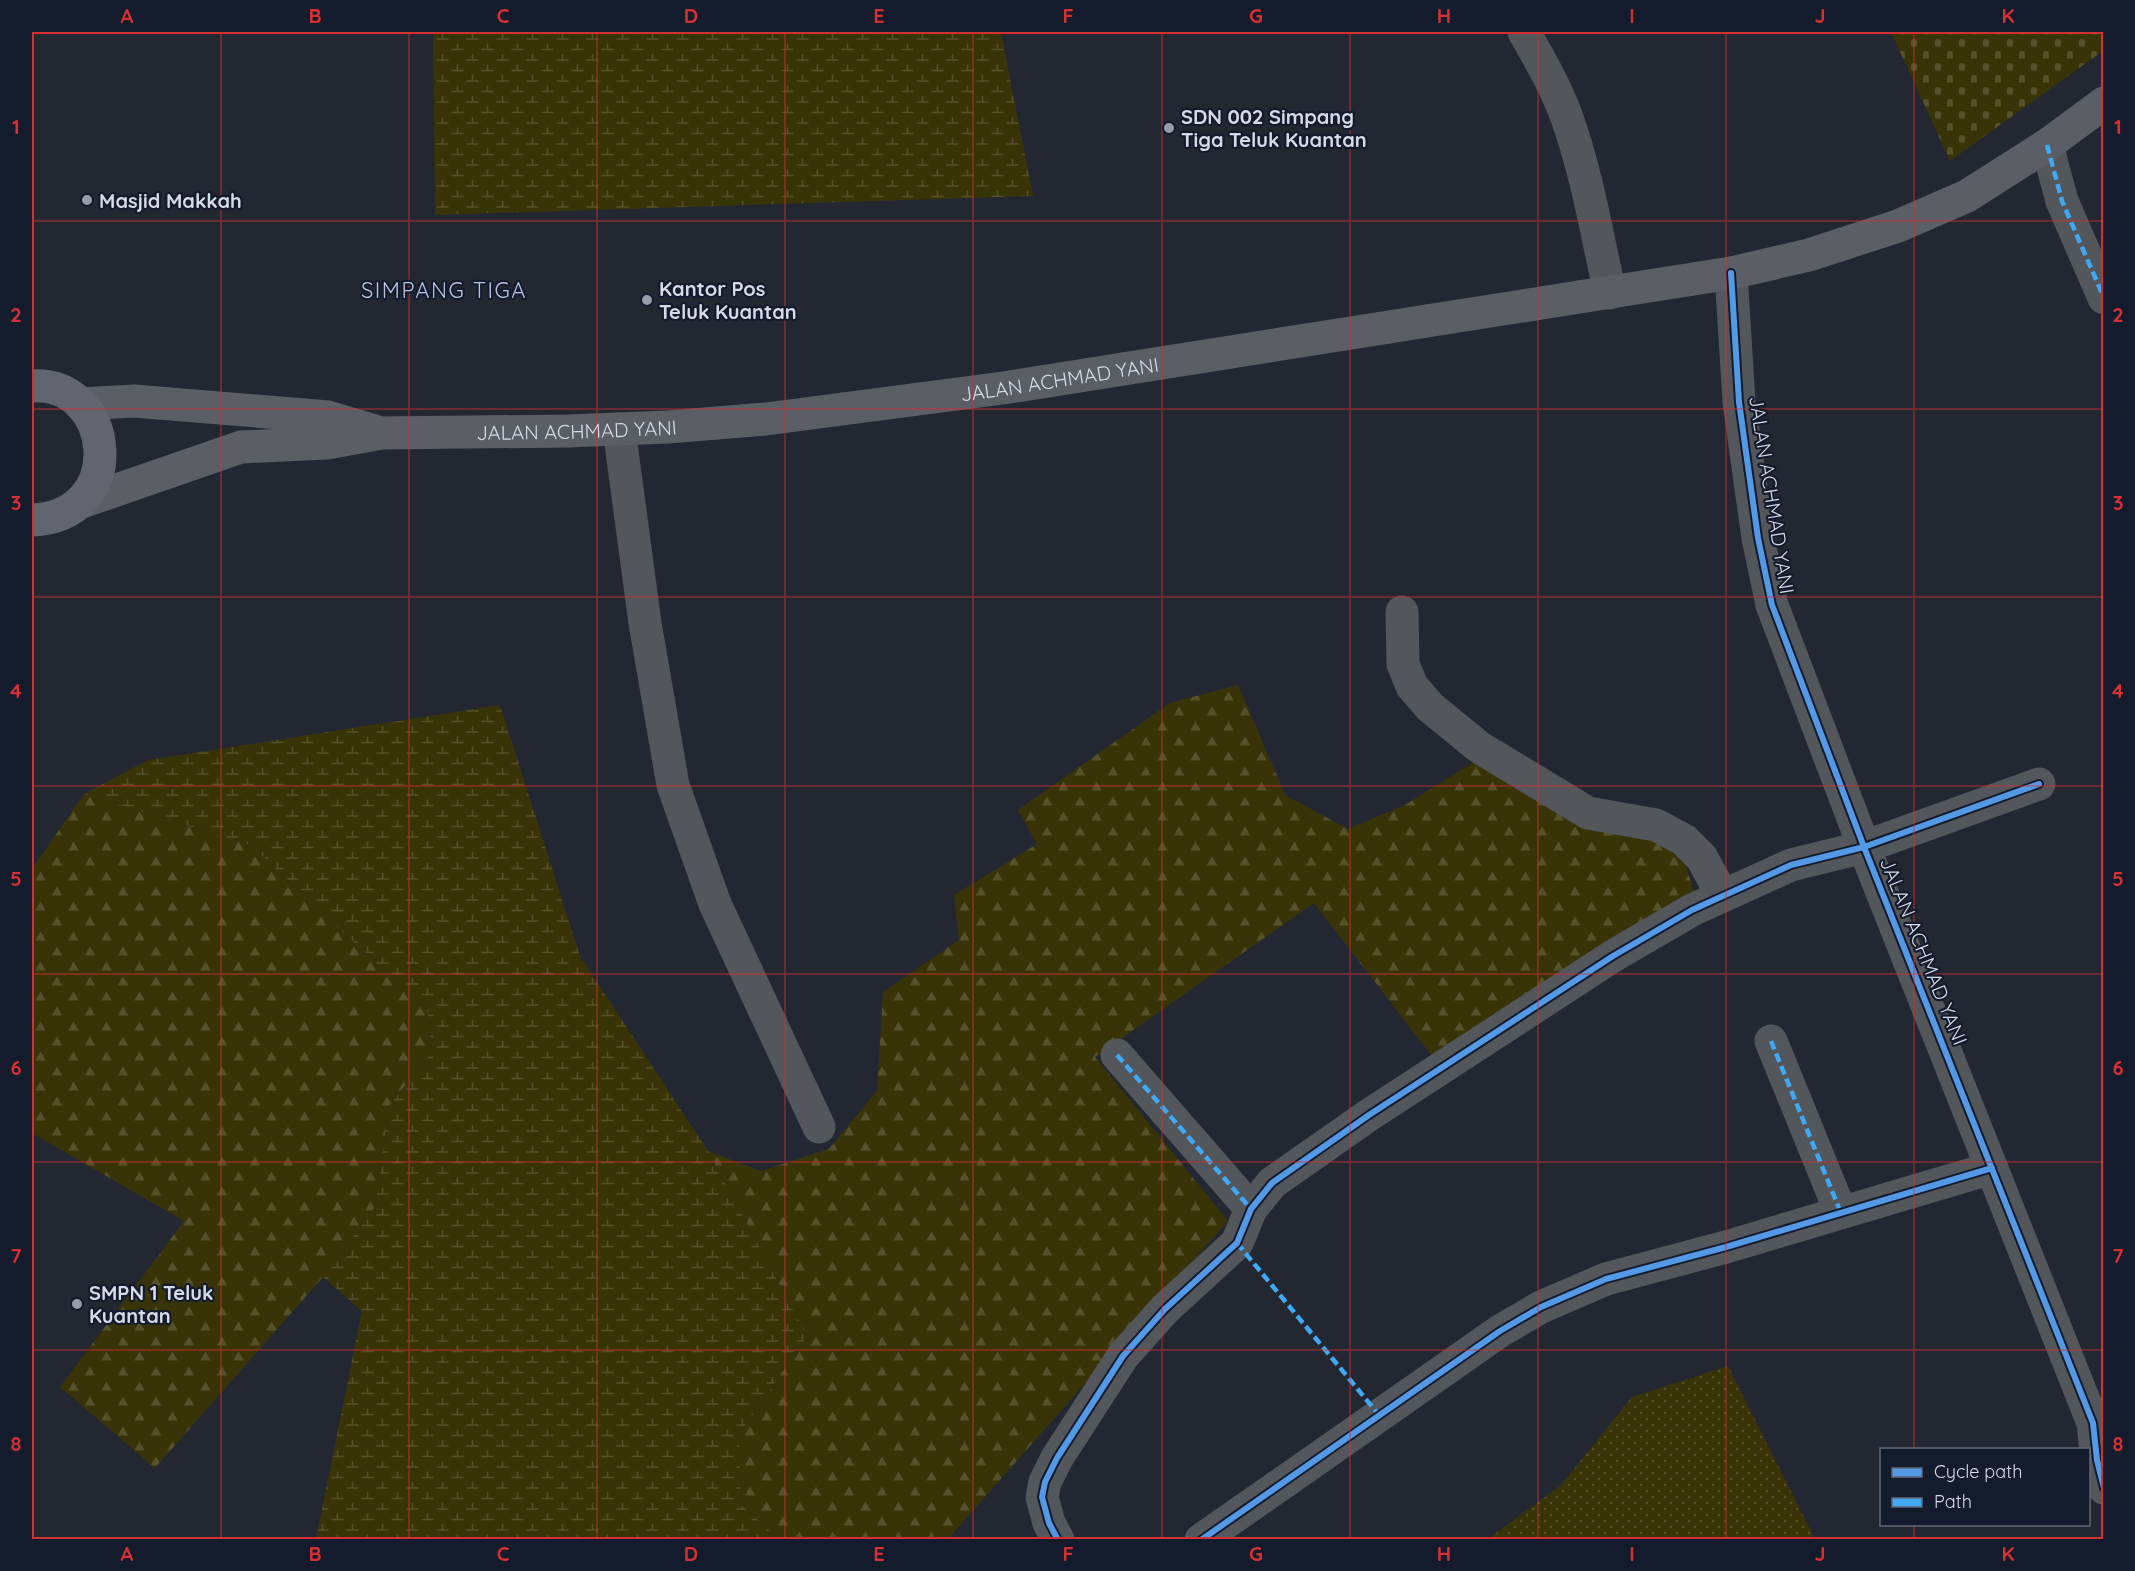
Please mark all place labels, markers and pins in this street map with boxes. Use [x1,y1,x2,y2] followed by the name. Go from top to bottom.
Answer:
[1181,104,1367,152] place label: SDN 002 Simpang Tiga Teluk Kuantan
[1162,121,1176,135] marker: SDN 002 Simpang Tiga Teluk Kuantan
[99,188,242,213] place label: Masjid Makkah
[80,193,94,207] marker: Masjid Makkah
[659,276,797,324] place label: Kantor Pos Teluk Kuantan
[640,293,654,307] marker: Kantor Pos Teluk Kuantan
[89,1280,213,1328] place label: SMPN 1 Teluk Kuantan
[70,1297,84,1311] marker: SMPN 1 Teluk Kuantan

